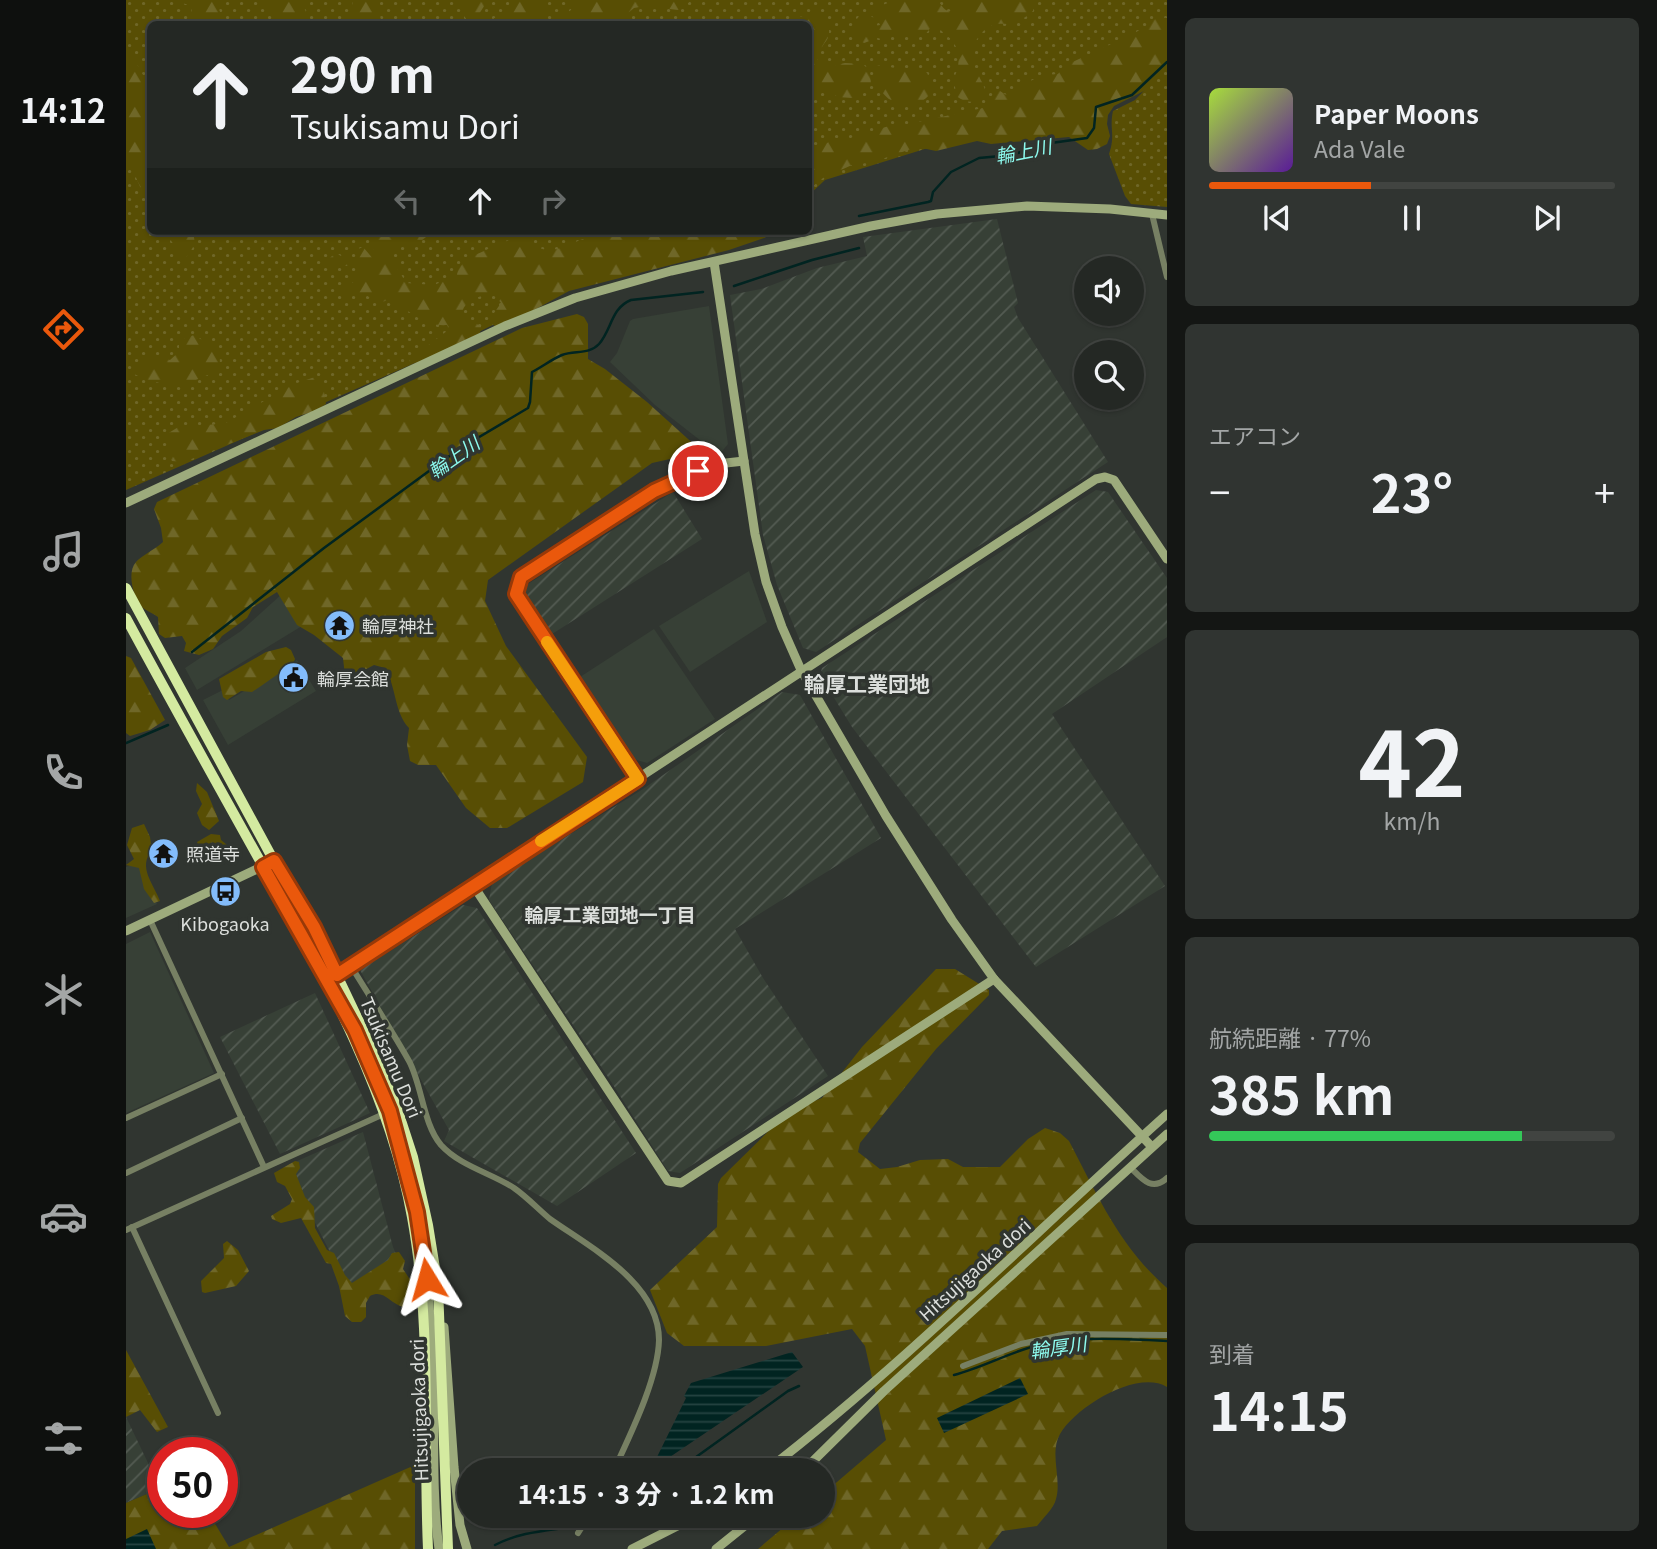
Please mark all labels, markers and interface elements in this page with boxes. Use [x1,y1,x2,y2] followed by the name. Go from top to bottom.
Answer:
[290,36,435,107] text: 290 m
[175,49,266,140] icon: ahead
[20,86,106,132] text: 14:12
[1314,94,1479,131] text: Paper Moons
[290,102,520,148] text: Tsukisamu Dori
[992,131,1056,169] water label: 輪上川
[1314,131,1405,165] text: Ada Vale
[388,182,426,220] icon: left
[461,182,499,220] icon: ahead
[534,182,572,220] icon: right
[1258,199,1296,237] icon: previous
[1393,199,1431,237] icon: pause
[1528,199,1566,237] icon: next
[1074,256,1144,410] map controls
[1074,256,1144,326] button: sound
[39,305,88,354] icon: directions
[1074,340,1144,410] button: search
[1209,418,1301,452] text: エアコン
[422,427,486,483] water label: 輪上川
[668,441,728,501] pin
[679,452,717,490] icon: arrive
[1371,453,1453,528] text: 23°
[1209,463,1230,518] text: −
[1594,463,1615,518] text: +
[39,527,88,576] icon: music
[322,608,356,642] temple icon: 輪厚神社
[362,612,434,638] place label: 輪厚神社
[277,661,311,695] public building icon: 輪厚会館
[317,665,389,691] place label: 輪厚会館
[804,668,930,698] district label: 輪厚工業団地
[1358,691,1466,823] text: 42
[39,748,88,797] icon: phone
[1384,803,1440,837] text: km/h
[146,836,180,870] temple icon: 照道寺
[186,840,240,866] place label: 照道寺
[208,875,242,909] bus stop icon: Kibogaoka
[524,900,696,927] district label: 輪厚工業団地一丁目
[180,910,270,936] place label: Kibogaoka
[39,970,88,1019] icon: climate
[355,992,429,1122] street label: Tsukisamu Dori
[1209,1020,1371,1054] text: 航続距離 · 77%
[1209,1055,1394,1130] text: 385 km
[39,1192,88,1241] icon: car
[912,1212,1036,1326] street label: Hitsujigaoka dori
[390,1242,464,1316] position arrow
[1028,1328,1090,1363] water label: 輪厚川
[1209,1336,1255,1370] text: 到着
[403,1338,433,1482] street label: Hitsujigaoka dori
[1209,1371,1349,1446] text: 14:15
[39,1414,88,1463] icon: filters
[147,1437,238,1528] speed limit sign: 50
[517,1474,775,1511] text: 14:15 · 3 分 · 1.2 km

